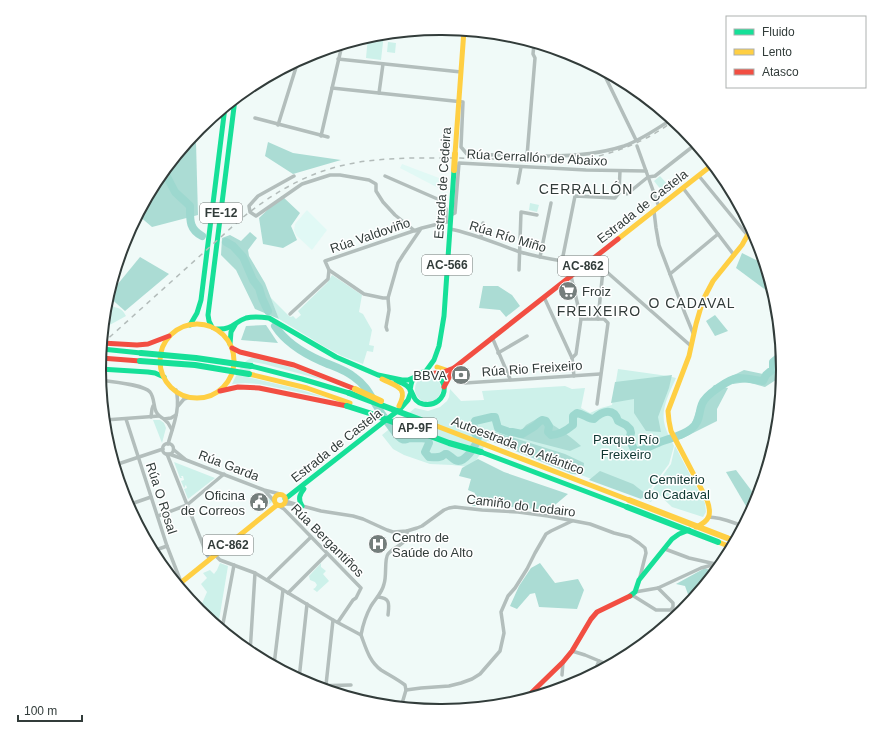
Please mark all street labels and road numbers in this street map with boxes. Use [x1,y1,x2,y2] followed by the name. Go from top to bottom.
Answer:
[431,126,454,239] street label: Estrada de Cedeira
[466,146,608,169] street label: Rúa Cerrallón de Abaixo
[594,166,691,246] street label: Estrada de Castela
[200,203,242,223] road number: FE-12
[328,215,412,256] street label: Rúa Valdoviño
[468,218,548,255] street label: Rúa Río Miño
[422,255,472,275] road number: AC-566
[558,256,608,276] road number: AC-862
[481,357,583,380] street label: Rúa Rio Freixeiro
[288,405,385,485] street label: Estrada de Castela
[449,413,586,478] street label: Autoestrada do Atlántico
[393,418,437,438] road number: AP-9F
[196,447,262,484] street label: Rúa Garda
[143,460,180,536] street label: Rúa O Rosal
[466,491,576,520] street label: Camiño do Lodairo
[288,501,368,580] street label: Rúa Bergantiños
[203,535,253,555] road number: AC-862

